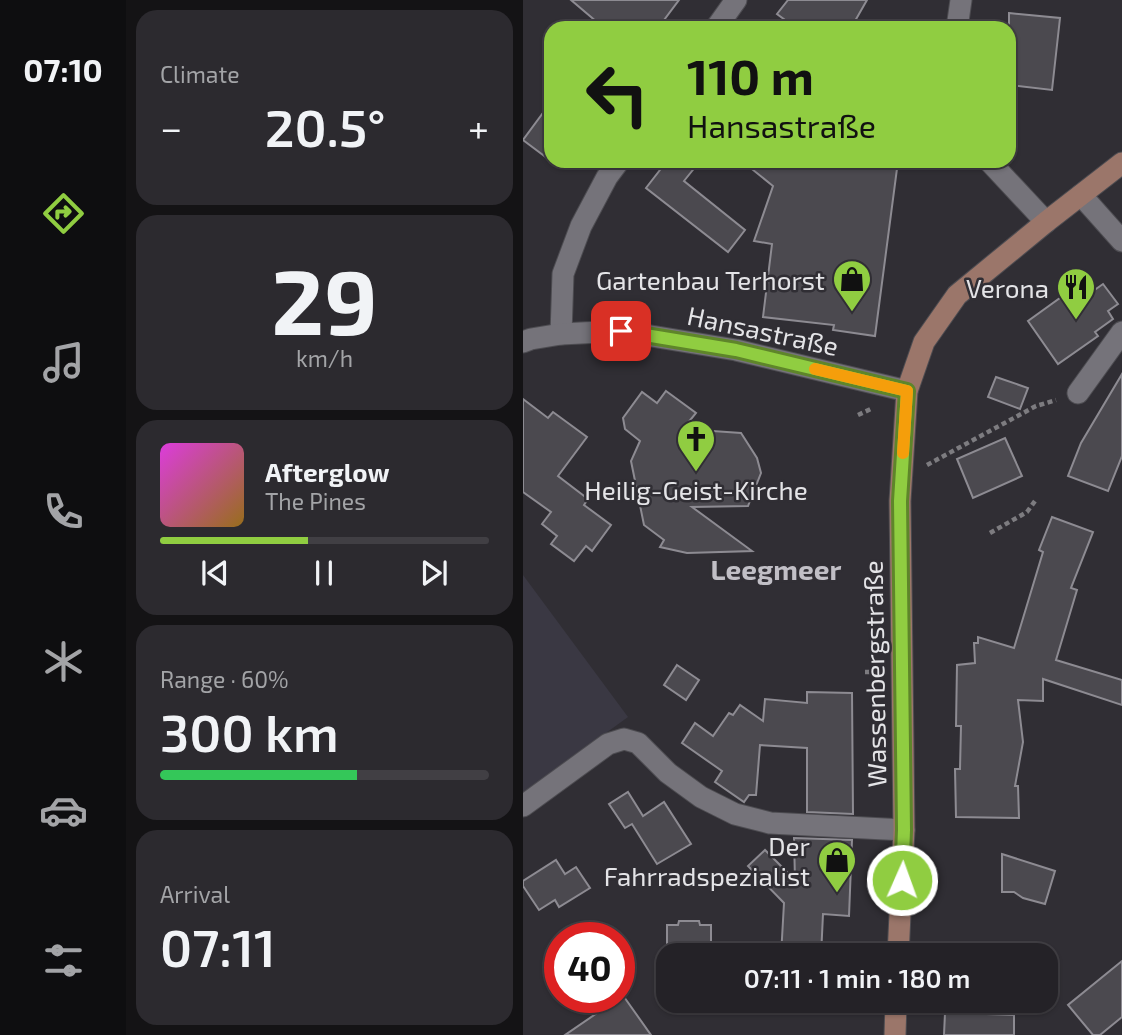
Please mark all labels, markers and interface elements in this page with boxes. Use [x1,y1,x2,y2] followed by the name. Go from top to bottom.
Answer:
[687,46,814,105] text: 110 m
[572,49,663,140] icon: left
[23,50,103,88] text: 07:10
[160,60,240,88] text: Climate
[265,95,386,157] text: 20.5°
[160,104,182,150] text: −
[468,104,489,150] text: +
[687,106,876,144] text: Hansastraße
[39,189,88,238] icon: directions
[271,244,378,353] text: 29
[831,258,873,313] shop icon: Gartenbau Terhorst
[596,264,825,295] place label: Gartenbau Terhorst
[1055,266,1097,321] restaurant icon: Verona
[966,272,1049,303] place label: Verona
[685,299,841,361] street label: Hansastraße
[591,301,651,361] pin
[602,312,640,350] icon: arrive
[39,338,88,387] icon: music
[296,344,353,372] text: km/h
[675,418,717,473] church icon: Heilig-Geist-Kirche
[265,456,390,487] text: Afterglow
[584,474,808,505] place label: Heilig-Geist-Kirche
[39,487,88,536] icon: phone
[265,487,366,515] text: The Pines
[710,552,842,586] district label: Leegmeer
[196,554,234,592] icon: previous
[305,554,343,592] icon: pause
[415,554,453,592] icon: next
[857,560,891,788] street label: Wassenbergstraße
[39,637,88,686] icon: climate
[160,665,289,693] text: Range · 60%
[160,700,339,762] text: 300 km
[39,786,88,835] icon: car
[604,830,810,891] place label: Der Fahrradspezialist
[816,839,858,894] shop icon: Der Fahrradspezialist
[865,843,939,917] position arrow
[160,880,230,908] text: Arrival
[160,915,276,977] text: 07:11
[544,922,635,1013] speed limit sign: 40
[39,936,88,985] icon: filters
[744,962,970,993] text: 07:11 · 1 min · 180 m

